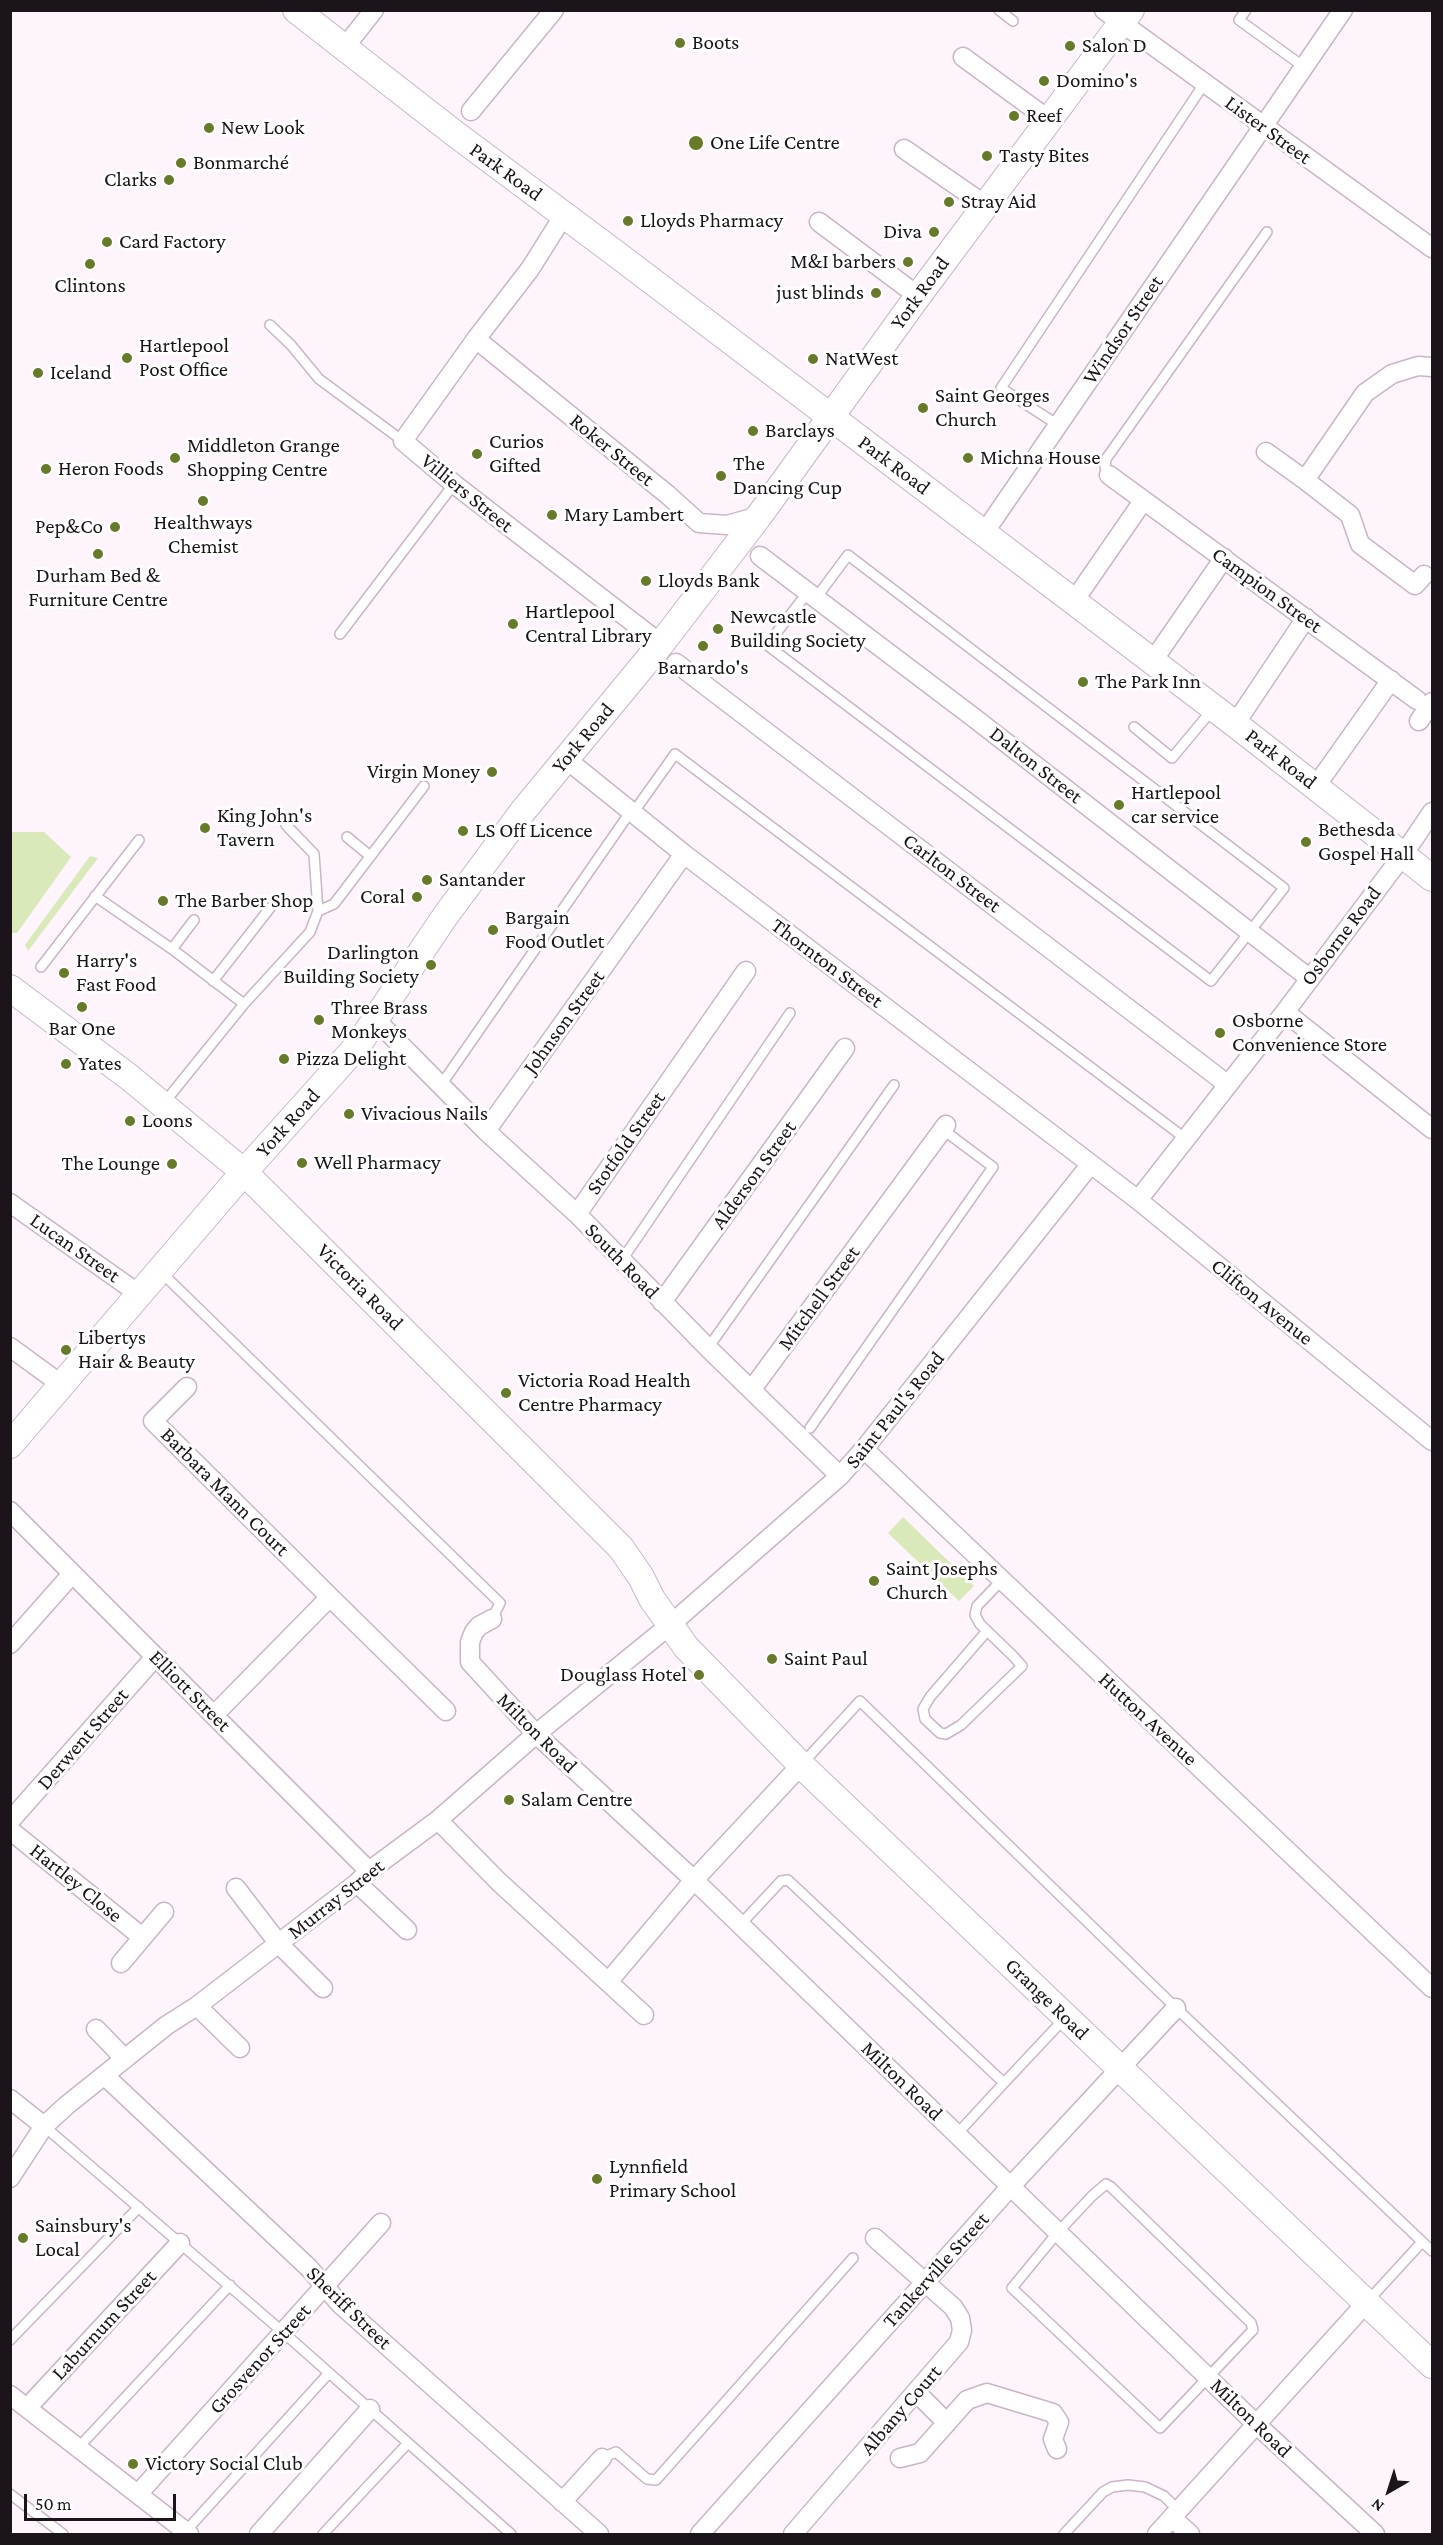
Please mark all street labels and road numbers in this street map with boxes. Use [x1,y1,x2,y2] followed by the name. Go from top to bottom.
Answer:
[1220,90,1316,170] street label: Lister Street
[465,137,547,207] street label: Park Road
[885,252,955,334] street label: York Road
[1077,271,1169,389] street label: Windsor Street
[565,408,659,492] street label: Roker Street
[853,430,935,500] street label: Park Road
[416,448,518,538] street label: Villiers Street
[1207,542,1327,638] street label: Campion Street
[546,698,620,778] street label: York Road
[985,721,1087,809] street label: Dalton Street
[1240,723,1322,795] street label: Park Road
[898,828,1006,918] street label: Carlton Street
[1295,881,1387,991] street label: Osborne Road
[766,913,888,1013] street label: Thornton Street
[518,965,610,1079] street label: Johnson Street
[251,1083,325,1163] street label: York Road
[581,1087,671,1199] street label: Stotfold Street
[706,1116,802,1234] street label: Alderson Street
[25,1208,125,1288] street label: Lucan Street
[580,1218,664,1304] street label: South Road
[311,1238,409,1336] street label: Victoria Road
[773,1241,865,1355] street label: Mitchell Street
[1206,1253,1318,1351] street label: Clifton Avenue
[840,1346,950,1474] street label: Saint Paul's Road
[155,1422,295,1562] street label: Barbara Mann Court
[144,1645,236,1737] street label: Elliott Street
[1093,1667,1203,1771] street label: Hutton Avenue
[32,1683,134,1795] street label: Derwent Street
[492,1688,582,1778] street label: Milton Road
[25,1838,127,1928] street label: Hartley Close
[283,1854,389,1944] street label: Murray Street
[1000,1953,1094,2045] street label: Grange Road
[856,2036,948,2126] street label: Milton Road
[877,2207,995,2333] street label: Tankerville Street
[301,2261,397,2355] street label: Sheriff Street
[46,2264,162,2386] street label: Laburnum Street
[204,2299,316,2419] street label: Grosvenor Street
[855,2360,947,2460] street label: Albany Court
[1205,2373,1297,2463] street label: Milton Road

